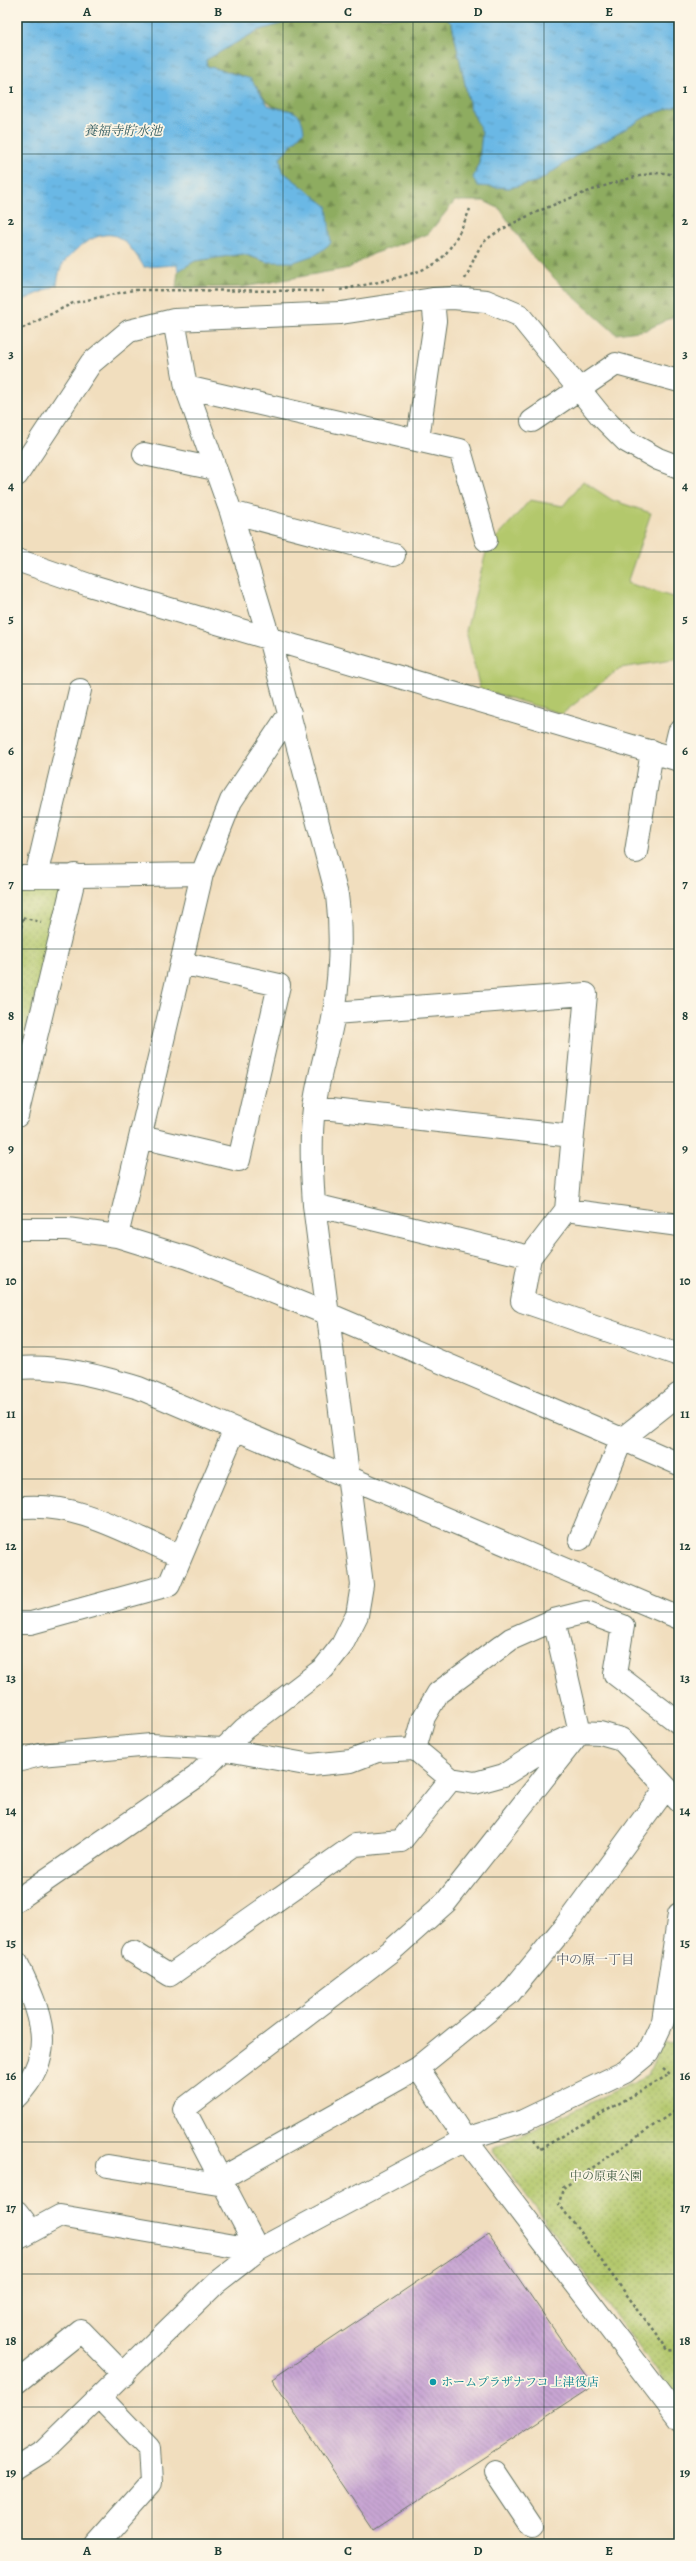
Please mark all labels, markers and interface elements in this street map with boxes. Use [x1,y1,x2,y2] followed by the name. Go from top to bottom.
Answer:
[82,3,92,20] text: A
[214,3,222,20] text: B
[344,3,352,20] text: C
[473,3,483,20] text: D
[605,3,613,20] text: E
[9,80,14,97] text: 1
[683,80,688,97] text: 1
[84,122,164,139] water label: 養福寺貯水池
[8,212,15,229] text: 2
[682,212,689,229] text: 2
[8,345,14,362] text: 3
[682,345,688,362] text: 3
[8,477,14,494] text: 4
[682,477,688,494] text: 4
[8,610,14,627] text: 5
[682,610,688,627] text: 5
[8,742,14,759] text: 6
[682,742,688,759] text: 6
[8,875,14,892] text: 7
[682,875,688,892] text: 7
[8,1007,14,1024] text: 8
[682,1007,688,1024] text: 8
[8,1140,14,1157] text: 9
[682,1140,688,1157] text: 9
[5,1272,17,1289] text: 10
[679,1272,691,1289] text: 10
[6,1405,16,1422] text: 11
[680,1405,690,1422] text: 11
[6,1537,17,1554] text: 12
[680,1537,691,1554] text: 12
[6,1669,17,1686] text: 13
[680,1669,691,1686] text: 13
[6,1802,16,1819] text: 14
[680,1802,690,1819] text: 14
[6,1934,17,1951] text: 15
[680,1934,691,1951] text: 15
[556,1951,634,1968] district label: 中の原一丁目
[6,2067,16,2084] text: 16
[680,2067,690,2084] text: 16
[570,2168,642,2184] park label: 中の原東公園
[6,2199,17,2216] text: 17
[680,2199,691,2216] text: 17
[6,2332,16,2349] text: 18
[680,2332,690,2349] text: 18
[441,2374,599,2390] place label: ホームプラザナフコ 上津役店
[428,2377,438,2387] marker: ホームプラザナフコ 上津役店
[6,2464,16,2481] text: 19
[680,2464,690,2481] text: 19
[82,2542,92,2559] text: A
[214,2542,222,2559] text: B
[344,2542,352,2559] text: C
[473,2542,483,2559] text: D
[605,2542,613,2559] text: E

